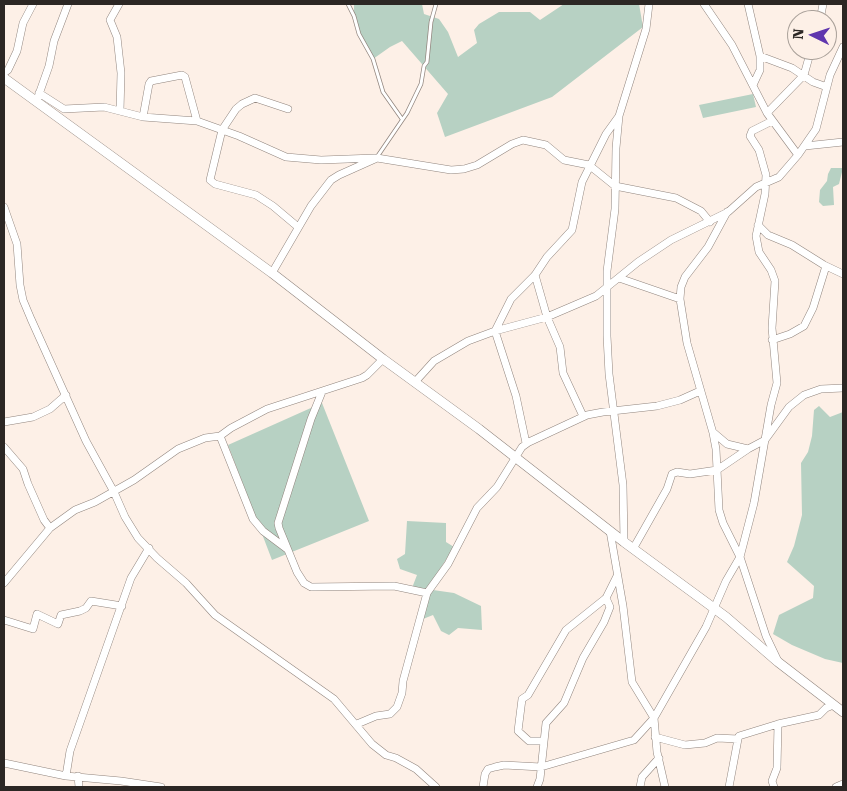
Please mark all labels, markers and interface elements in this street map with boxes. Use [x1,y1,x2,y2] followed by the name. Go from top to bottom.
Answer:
[787,10,837,60] north arrow
[790,28,806,40] text: N

